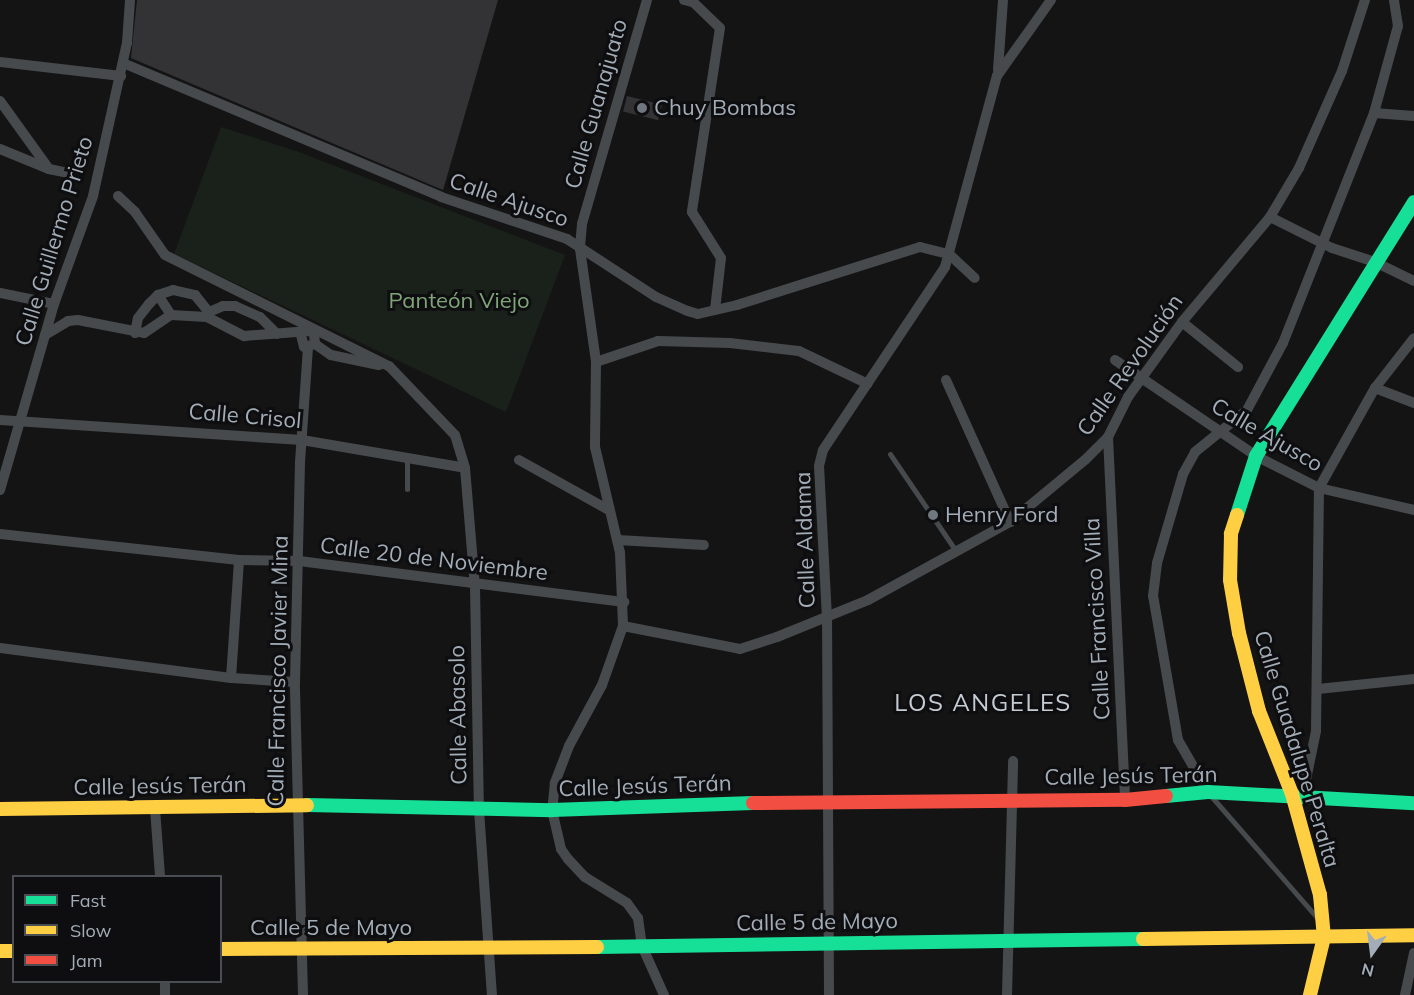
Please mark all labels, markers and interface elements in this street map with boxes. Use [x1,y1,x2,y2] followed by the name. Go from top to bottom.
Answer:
[559,16,633,192] street label: Calle Guanajuato
[654,95,796,121] place label: Chuy Bombas
[635,101,649,115] marker: Chuy Bombas
[10,133,98,349] street label: Calle Guillermo Prieto
[446,167,572,233] street label: Calle Ajusco
[389,288,529,314] park label: Panteón Viejo
[1071,289,1189,441] street label: Calle Revolución
[1207,392,1327,478] street label: Calle Ajusco
[188,398,302,434] street label: Calle Crisol
[789,471,821,609] street label: Calle Aldama
[945,502,1058,528] place label: Henry Ford
[926,508,940,522] marker: Henry Ford
[1079,517,1115,721] street label: Calle Francisco Villa
[319,532,549,586] street label: Calle 20 de Noviembre
[262,535,294,807] street label: Calle Francisco Javier Mina
[1248,627,1346,871] street label: Calle Guadalupe Peralta
[444,645,472,785] street label: Calle Abasolo
[894,689,1072,717] district label: LOS ANGELES
[1044,761,1218,791] street label: Calle Jesús Terán
[558,770,732,802] street label: Calle Jesús Terán
[73,771,247,801] street label: Calle Jesús Terán
[12,875,222,983] legend
[70,889,106,912] text: Fast
[736,907,898,937] street label: Calle 5 de Mayo
[250,915,412,941] street label: Calle 5 de Mayo
[70,919,111,942] text: Slow
[1342,923,1402,983] north arrow
[70,949,103,972] text: Jam
[1359,959,1376,982] text: N

